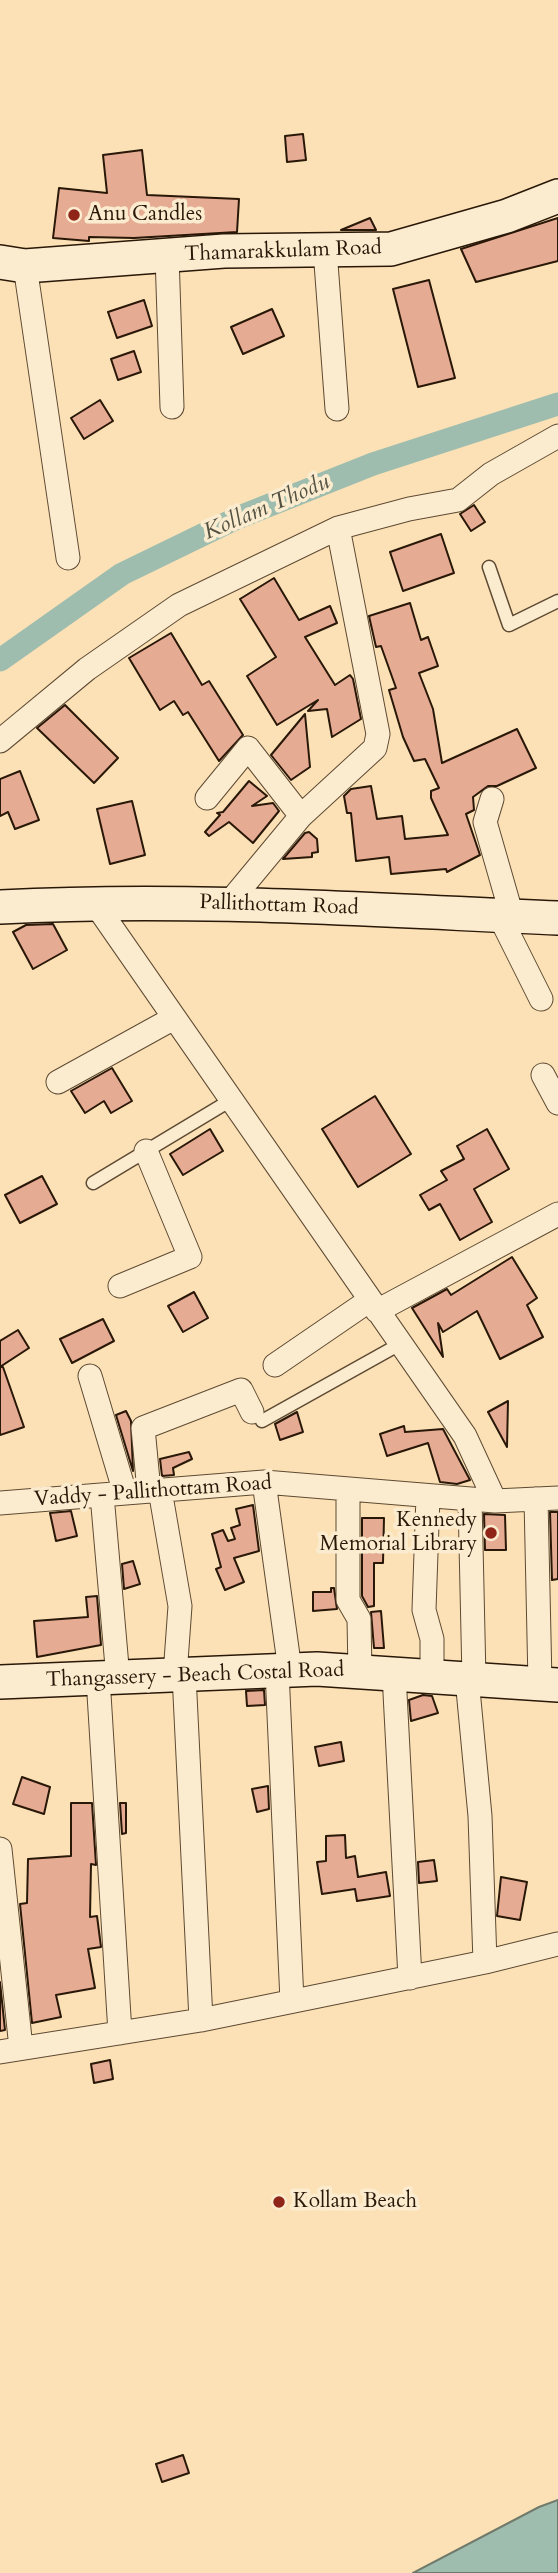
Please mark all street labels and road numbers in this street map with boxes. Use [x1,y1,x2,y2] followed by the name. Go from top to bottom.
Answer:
[184,236,382,268] street label: Thamarakkulam Road
[199,891,359,921] street label: Pallithottam Road
[33,1471,273,1513] street label: Vaddy - Pallithottam Road
[45,1658,345,1694] street label: Thangassery - Beach Costal Road

